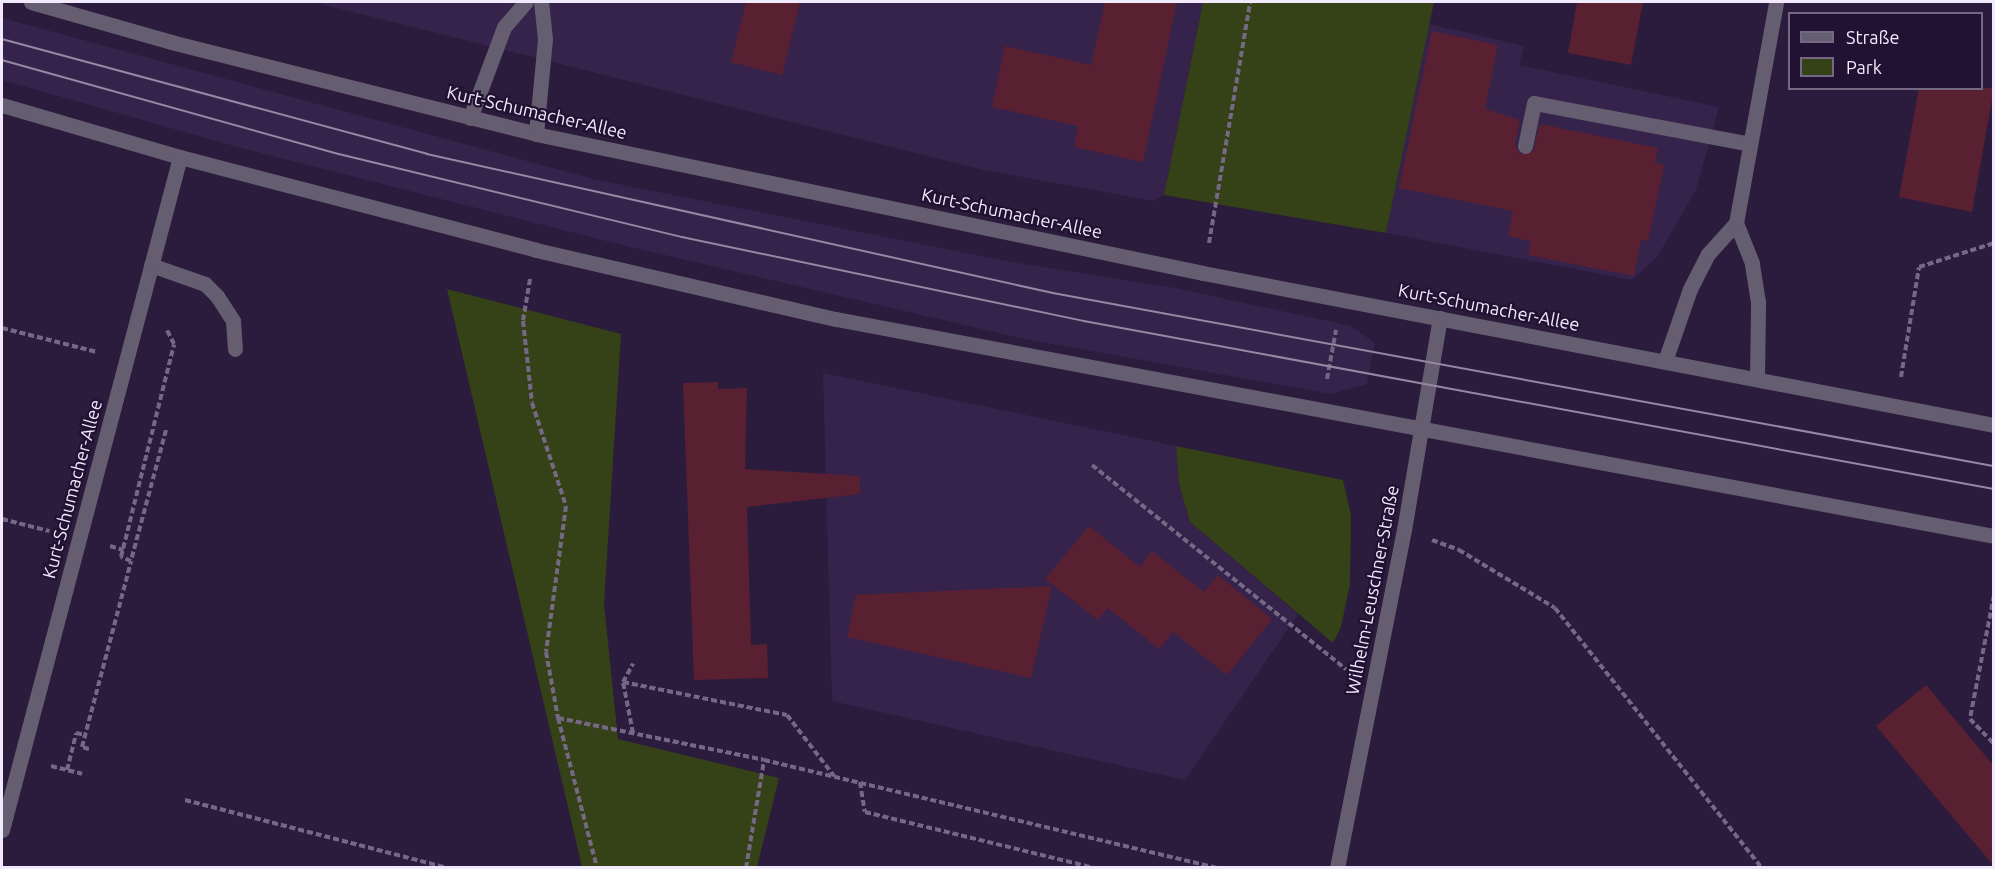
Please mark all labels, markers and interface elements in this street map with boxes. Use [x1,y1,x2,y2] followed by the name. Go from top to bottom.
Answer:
[1788,12,1983,90] legend
[1846,27,1899,47] text: Straße
[1846,57,1882,77] text: Park
[445,81,629,143] street label: Kurt-Schumacher-Allee
[920,183,1104,243] street label: Kurt-Schumacher-Allee
[1397,279,1581,335] street label: Kurt-Schumacher-Allee
[38,397,106,581] street label: Kurt-Schumacher-Allee
[1341,483,1403,697] street label: Wilhelm-Leuschner-Straße

